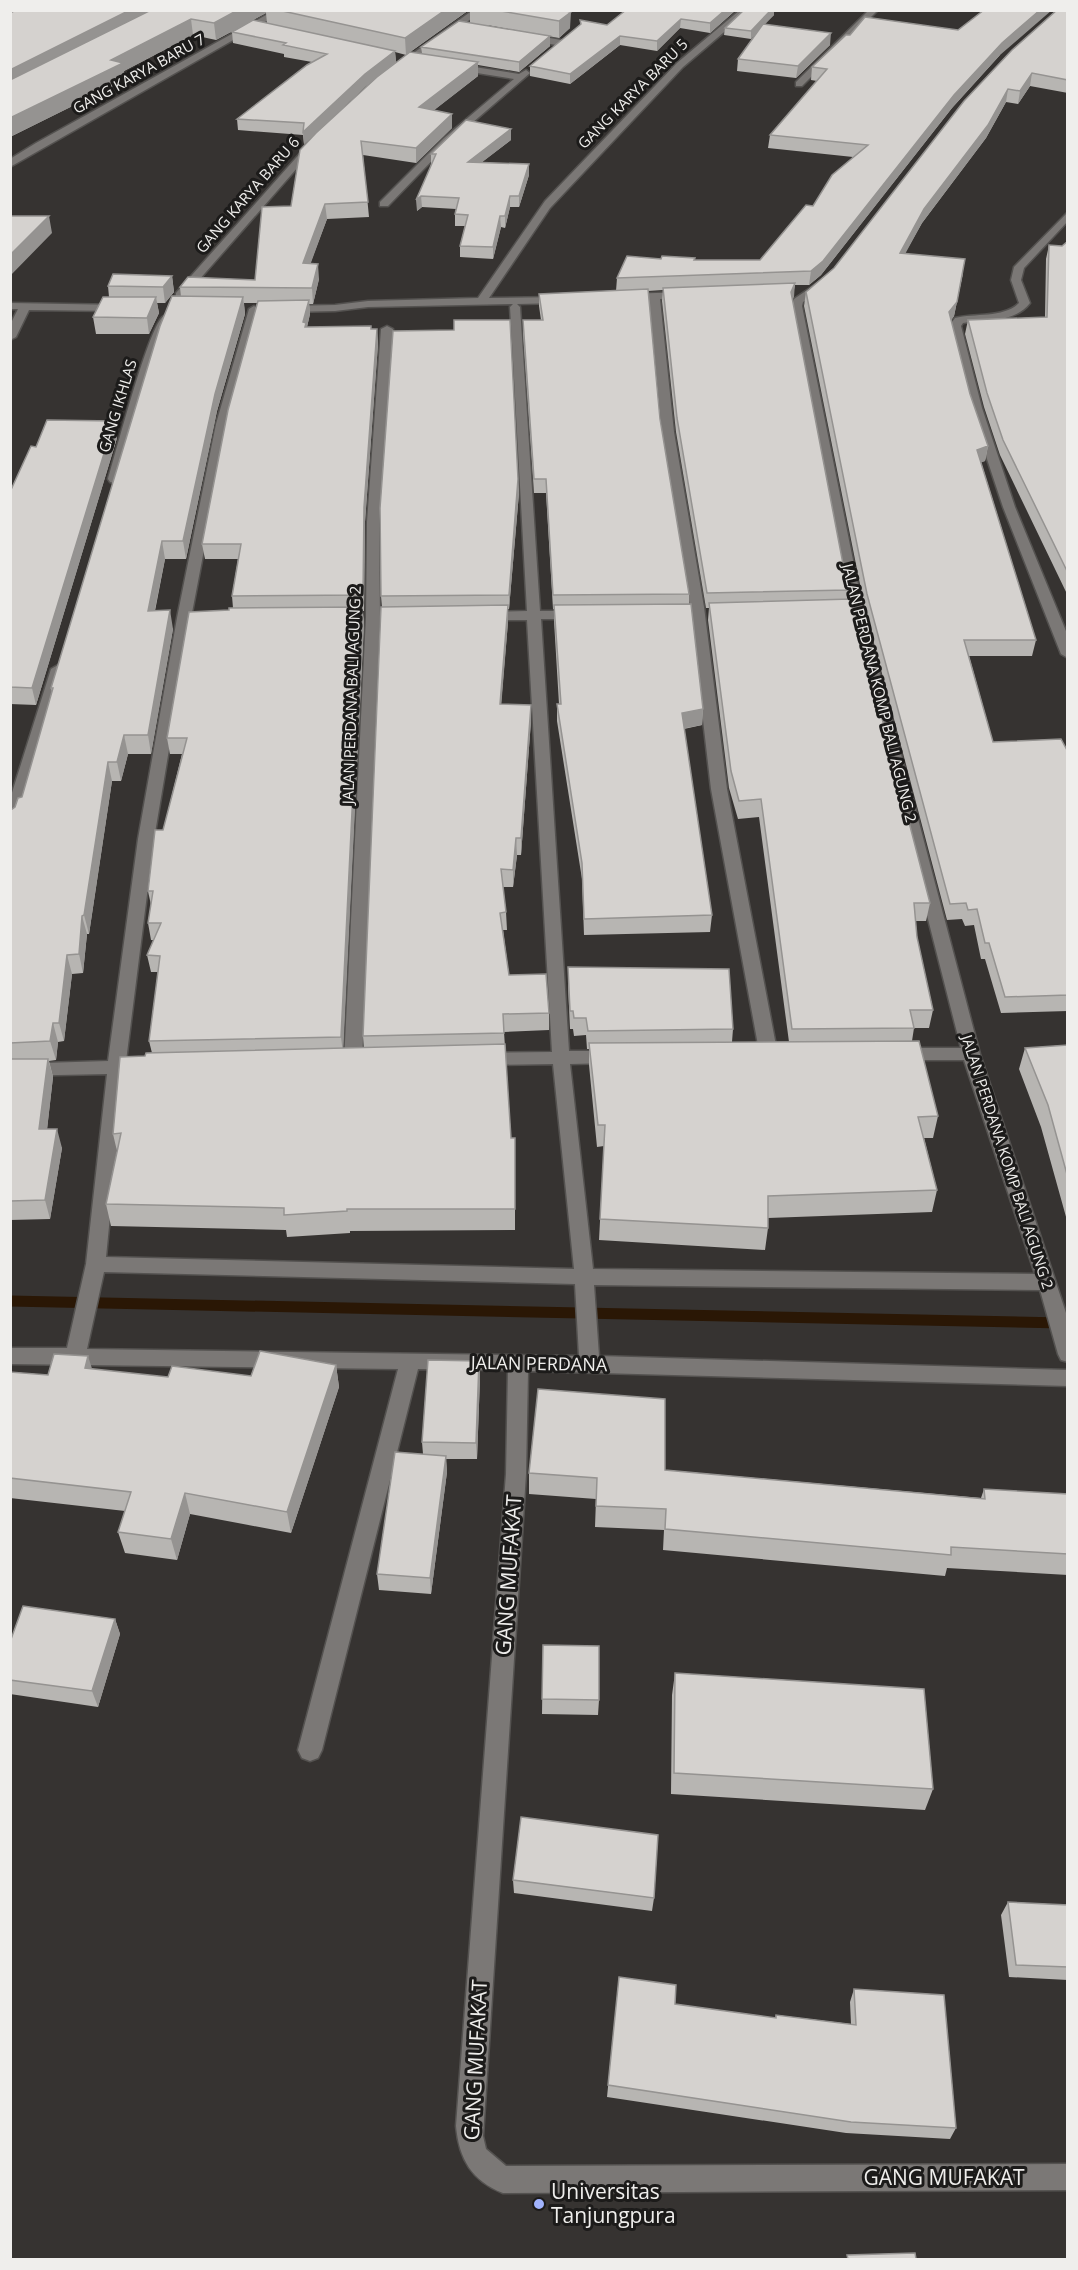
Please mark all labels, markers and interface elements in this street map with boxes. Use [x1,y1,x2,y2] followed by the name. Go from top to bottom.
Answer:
[69,28,208,118] street label: GANG KARYA BARU 7
[573,34,692,153] street label: GANG KARYA BARU 5
[191,132,303,257] street label: GANG KARYA BARU 6
[93,357,141,455] street label: GANG IKHLAS
[838,559,922,824] street label: JALAN PERDANA KOMP BALI AGUNG 2
[337,585,365,807] street label: JALAN PERDANA BALI AGUNG 2
[957,1030,1059,1291] street label: JALAN PERDANA KOMP BALI AGUNG 2
[469,1350,608,1376] street label: JALAN PERDANA
[488,1493,528,1656] street label: GANG MUFAKAT
[457,1978,493,2141] street label: GANG MUFAKAT
[863,2163,1025,2191] street label: GANG MUFAKAT
[551,2177,676,2229] place label: Universitas Tanjungpura
[532,2197,546,2211] marker: Universitas Tanjungpura

